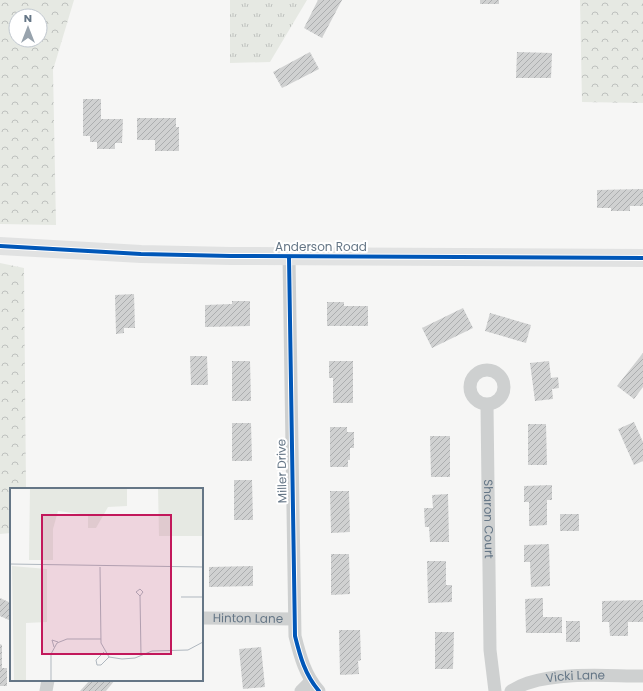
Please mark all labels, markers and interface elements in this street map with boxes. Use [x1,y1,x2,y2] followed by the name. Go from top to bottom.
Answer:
[8,8,48,48] north arrow
[24,10,32,26] text: N
[275,238,367,255] street label: Anderson Road
[272,439,291,503] street label: Miller Drive
[480,479,498,559] street label: Sharon Court
[10,488,203,681] inset map
[213,609,283,627] street label: Hinton Lane
[545,666,605,687] street label: Vicki Lane

